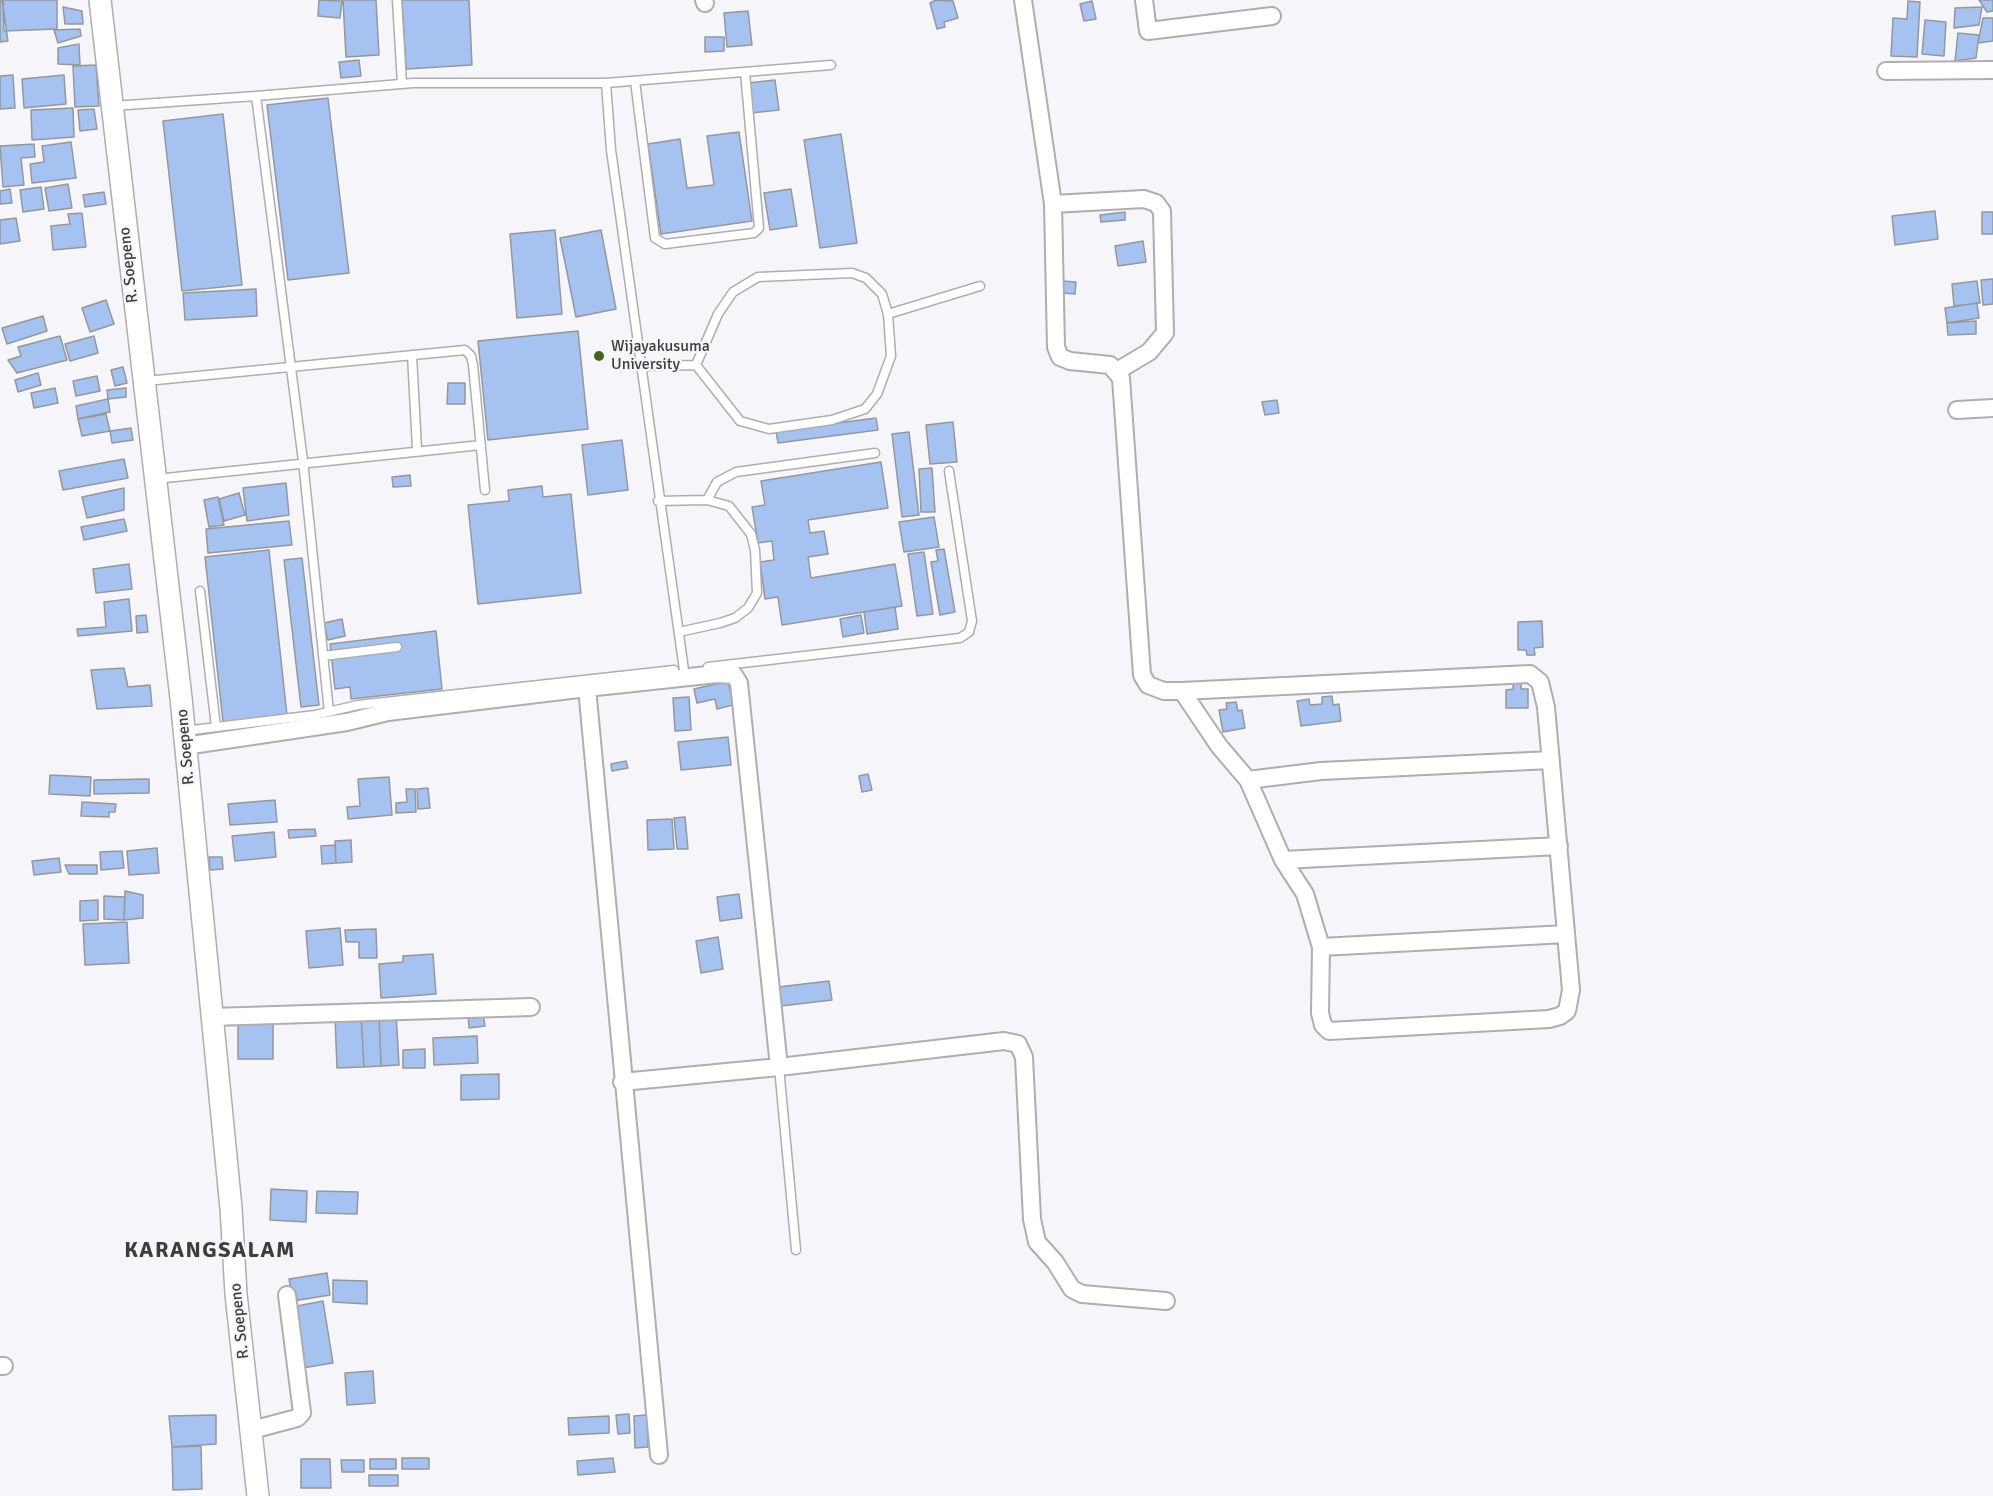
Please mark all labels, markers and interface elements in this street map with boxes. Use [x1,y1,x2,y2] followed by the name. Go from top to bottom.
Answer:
[115,226,143,304] street label: R. Soepeno
[611,337,710,375] place label: Wijayakusuma University
[592,349,606,363] marker: Wijayakusuma University
[173,708,199,786] street label: R. Soepeno
[124,1238,296,1264] district label: KARANGSALAM
[226,1282,254,1360] street label: R. Soepeno

